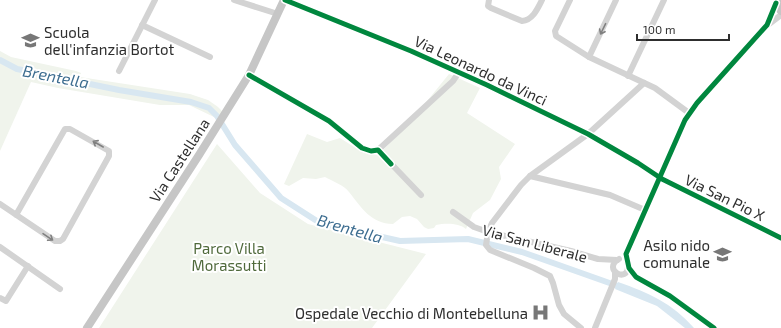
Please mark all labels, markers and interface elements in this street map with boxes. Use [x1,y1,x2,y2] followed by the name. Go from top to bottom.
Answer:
[637,16,729,42] scale bar
[599,22,606,34] one-way arrow
[643,22,675,36] text: 100 m
[44,23,174,58] place label: Scuola dell'infanzia Bortot
[21,31,41,51] school or university icon: Scuola dell'infanzia Bortot
[412,31,550,109] street label: Via Leonardo da Vinci
[21,60,91,92] water label: Brentella
[145,115,213,205] street label: Via Castellana
[92,140,104,148] one-way arrow
[682,170,768,224] street label: Via San Pio X
[315,210,385,246] water label: Brentella
[481,220,589,266] street label: Via San Liberale
[42,233,53,241] one-way arrow
[643,236,710,271] place label: Asilo nido comunale
[192,239,266,274] park label: Parco Villa Morassutti
[713,244,733,264] school or university icon: Asilo nido comunale
[531,303,551,323] hospital icon: Ospedale Vecchio di Montebelluna
[295,304,528,322] place label: Ospedale Vecchio di Montebelluna

